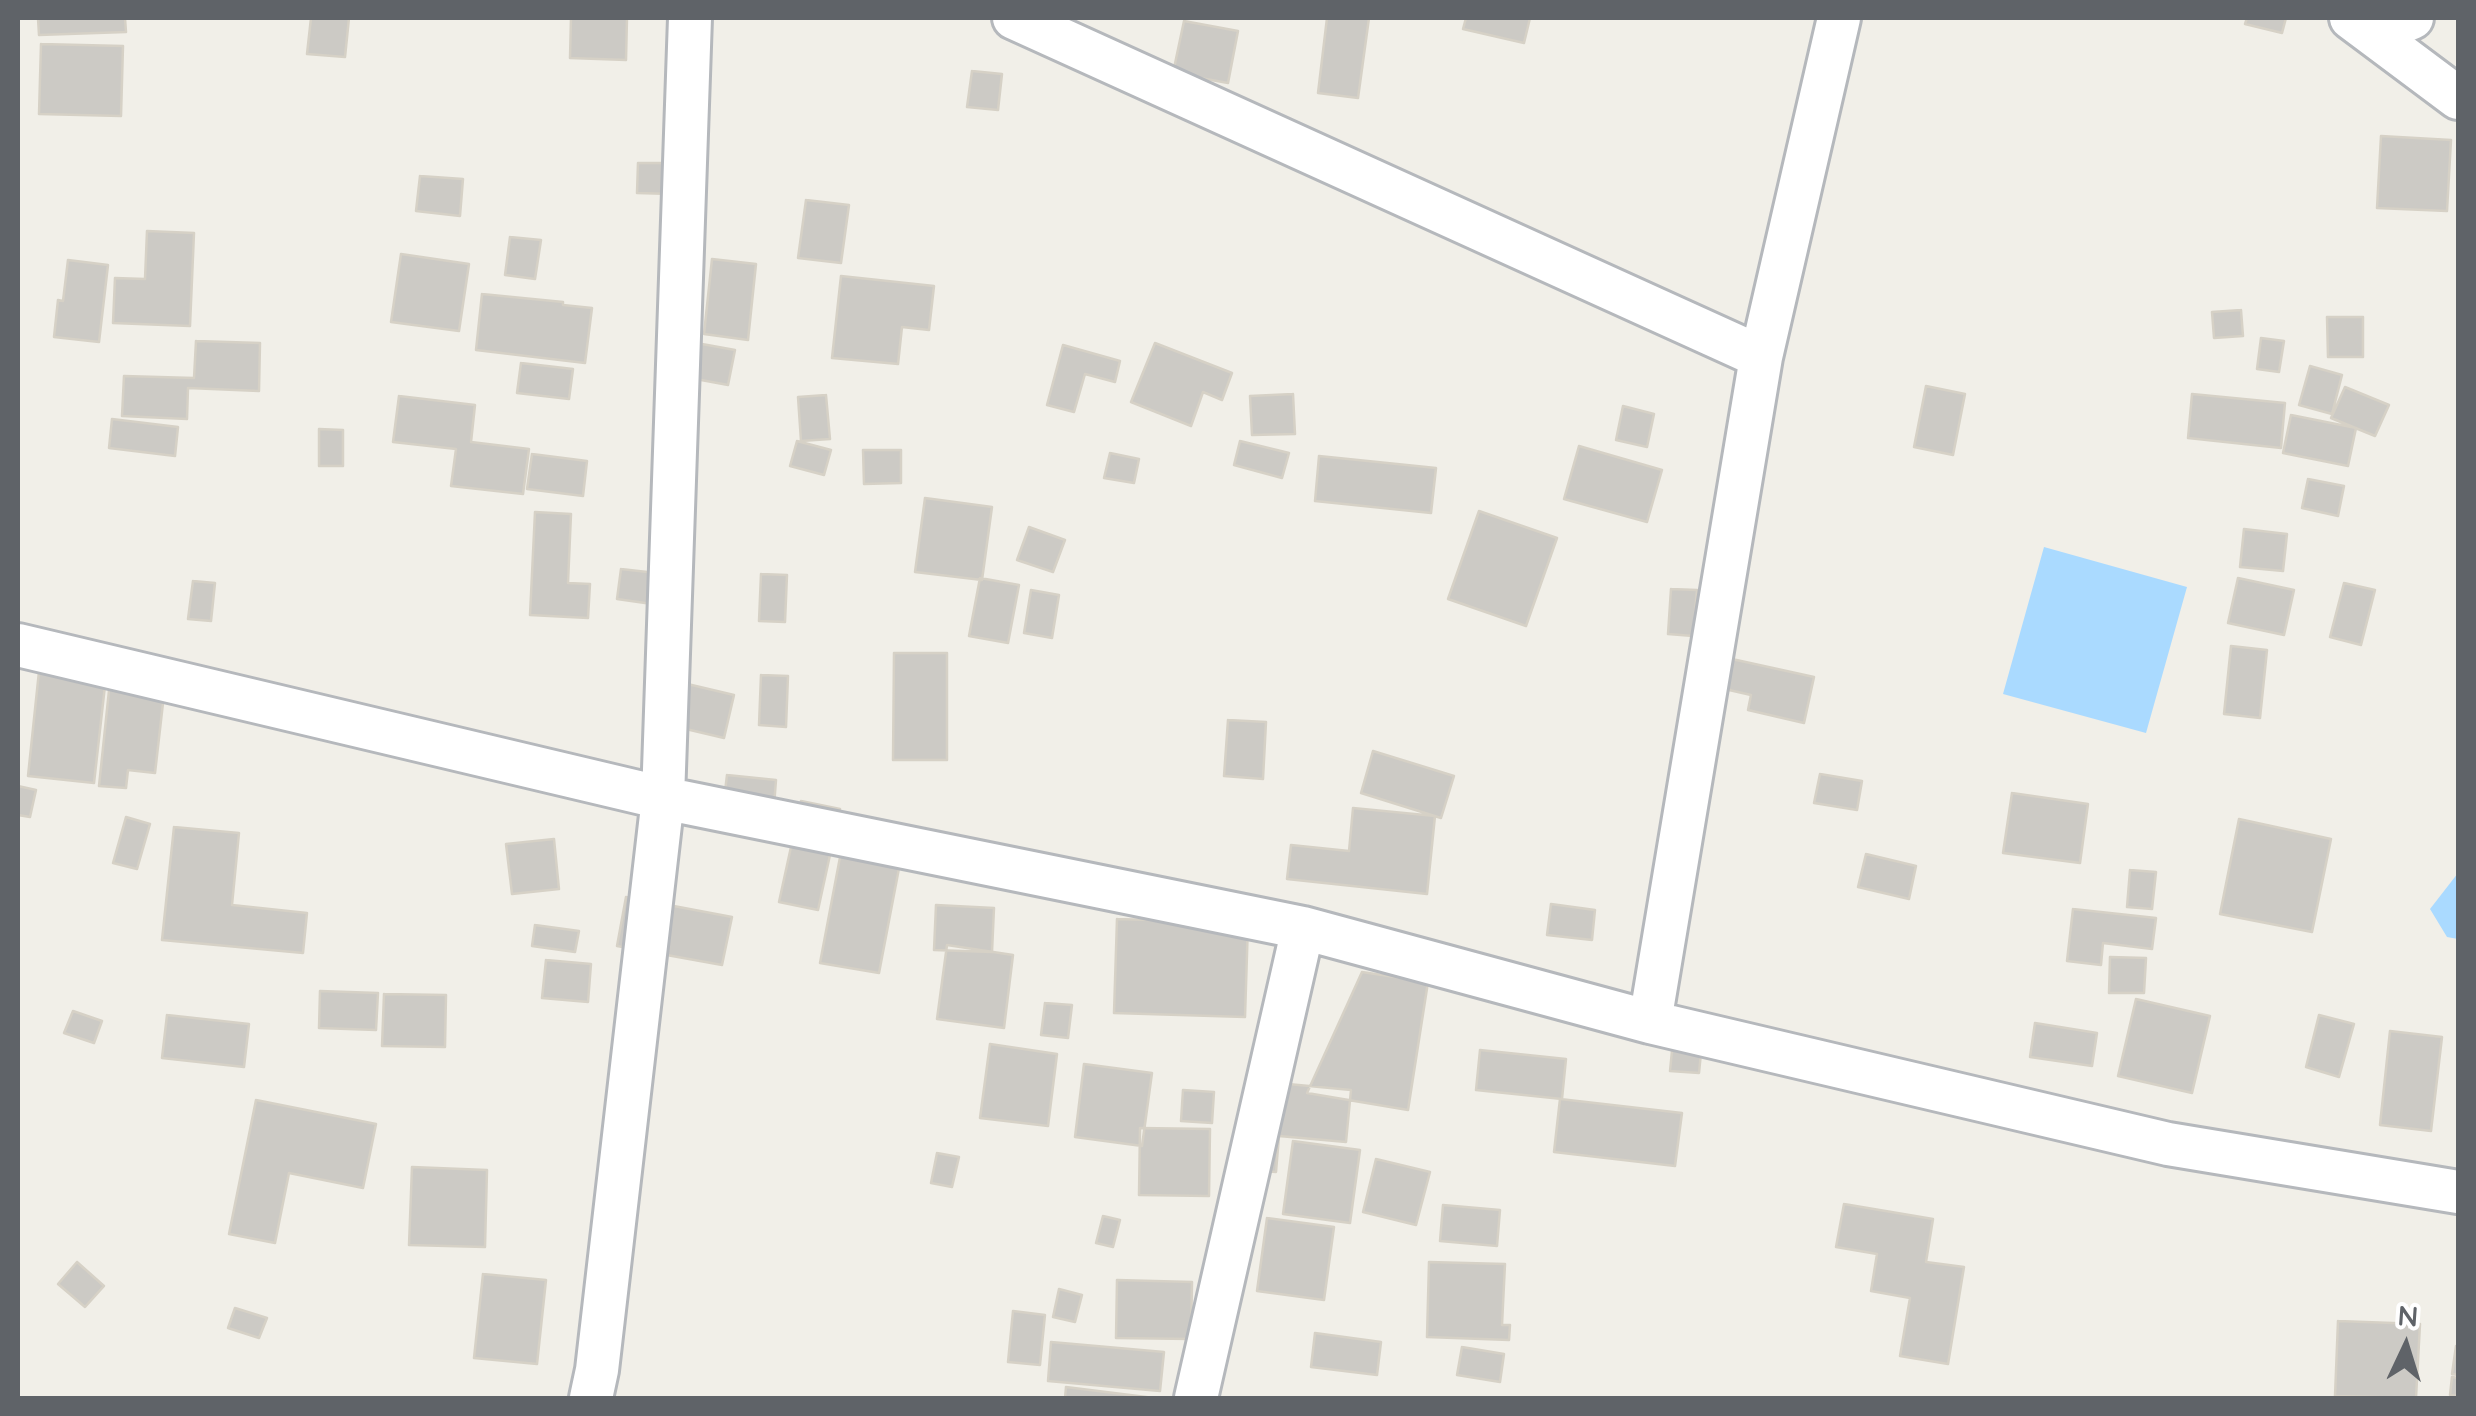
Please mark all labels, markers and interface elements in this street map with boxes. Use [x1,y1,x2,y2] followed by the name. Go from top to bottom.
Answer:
[2356,1296,2456,1396] north arrow
[2397,1297,2420,1334] text: N

